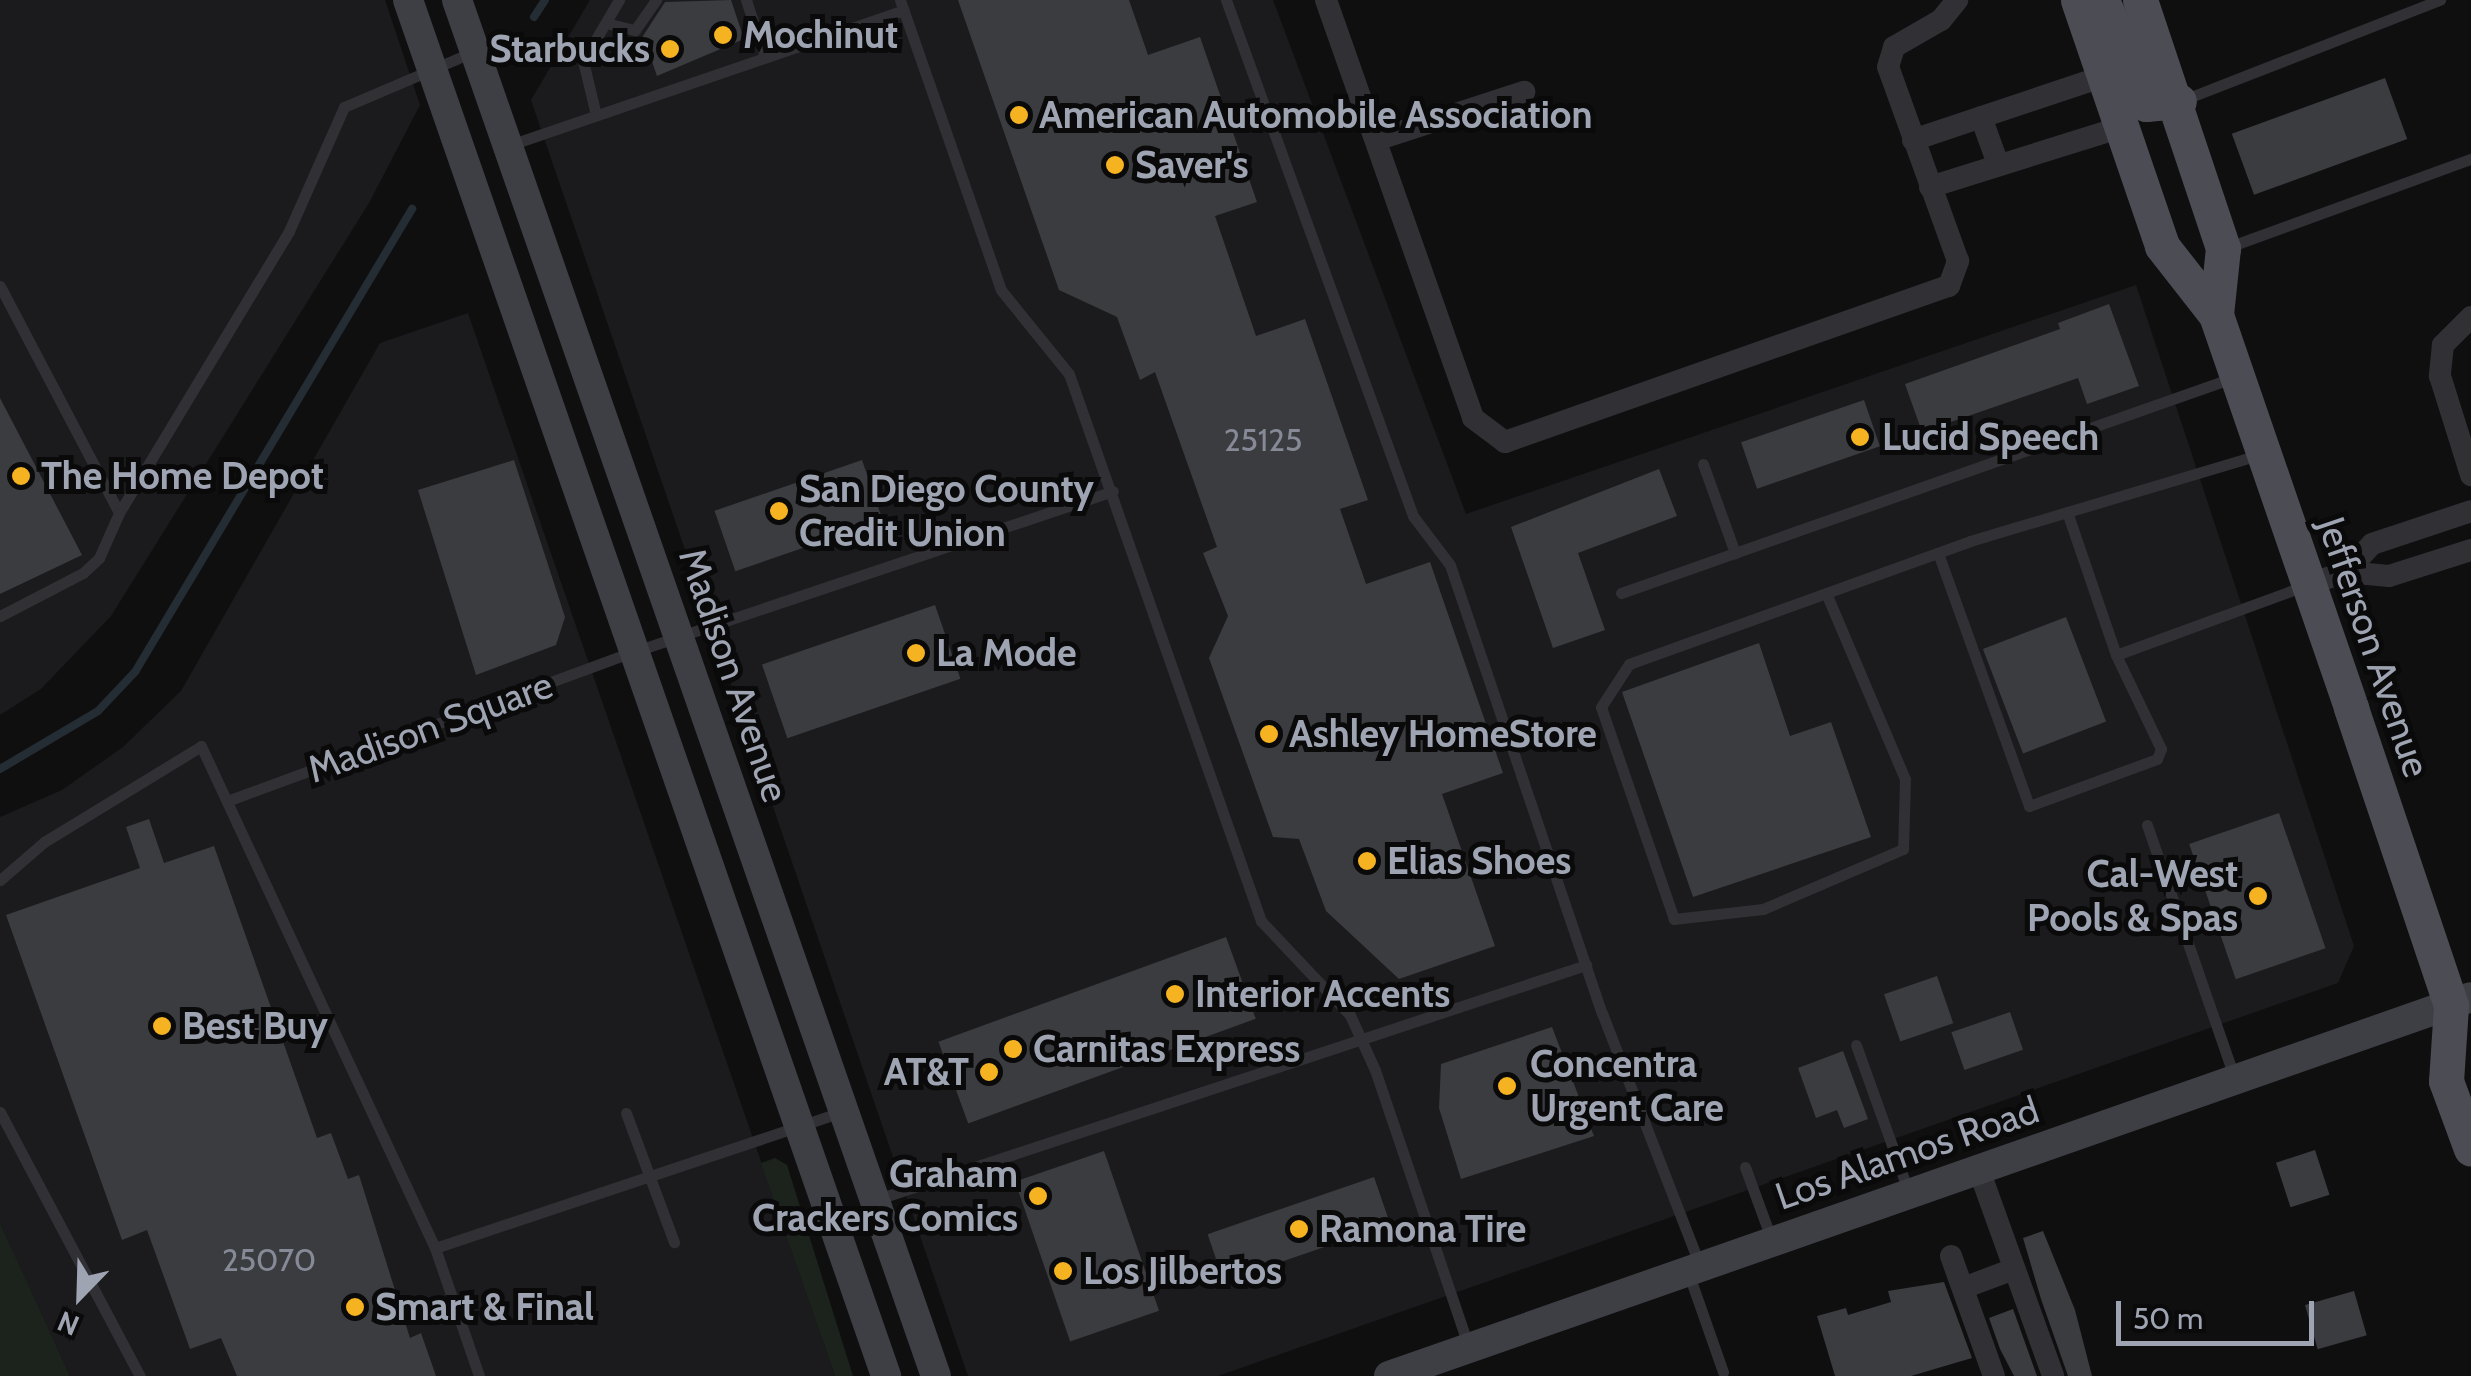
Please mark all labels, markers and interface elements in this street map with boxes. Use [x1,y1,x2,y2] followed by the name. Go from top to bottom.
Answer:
[743,12,898,58] place label: Mochinut
[712,24,734,46] marker: Mochinut
[489,26,650,72] place label: Starbucks
[659,38,681,60] marker: Starbucks
[1039,92,1592,138] place label: American Automobile Association
[1008,104,1030,126] marker: American Automobile Association
[1135,142,1249,188] place label: Saver's
[1104,154,1126,176] marker: Saver's
[1882,414,2099,460] place label: Lucid Speech
[1224,421,1302,459] house number: 25125
[1847,424,1873,450] marker: Lucid Speech
[41,453,324,499] place label: The Home Depot
[10,465,32,487] marker: The Home Depot
[799,466,1094,556] place label: San Diego County Credit Union
[768,500,790,522] marker: San Diego County Credit Union
[2308,511,2440,783] street label: Jefferson Avenue
[669,542,799,808] street label: Madison Avenue
[936,630,1077,676] place label: La Mode
[905,642,927,664] marker: La Mode
[301,662,559,792] street label: Madison Square
[1289,711,1597,757] place label: Ashley HomeStore
[1258,723,1280,745] marker: Ashley HomeStore
[1387,838,1571,884] place label: Elias Shoes
[1356,850,1378,872] marker: Elias Shoes
[2027,851,2238,941] place label: Cal-West Pools & Spas
[2247,885,2269,907] marker: Cal-West Pools & Spas
[1195,971,1450,1017] place label: Interior Accents
[1164,983,1186,1005] marker: Interior Accents
[182,1003,328,1049] place label: Best Buy
[151,1015,173,1037] marker: Best Buy
[1033,1026,1300,1072] place label: Carnitas Express
[1002,1038,1024,1060] marker: Carnitas Express
[1530,1041,1724,1130] place label: Concentra Urgent Care
[884,1049,969,1095] place label: AT&T
[978,1061,1000,1083] marker: AT&T
[1494,1073,1520,1099] marker: Concentra Urgent Care
[1770,1087,2044,1219] street label: Los Alamos Road
[752,1151,1018,1240] place label: Graham Crackers Comics
[1027,1185,1049,1207] marker: Graham Crackers Comics
[1319,1206,1526,1252] place label: Ramona Tire
[1288,1218,1310,1240] marker: Ramona Tire
[222,1241,316,1279] house number: 25070
[30,1246,130,1346] north arrow
[1083,1248,1282,1294] place label: Los Jilbertos
[1052,1260,1074,1282] marker: Los Jilbertos
[2121,1281,2318,1343] scale bar
[375,1284,594,1330] place label: Smart & Final
[344,1296,366,1318] marker: Smart & Final
[2133,1300,2203,1337] text: 50 m
[53,1304,84,1343] text: N

